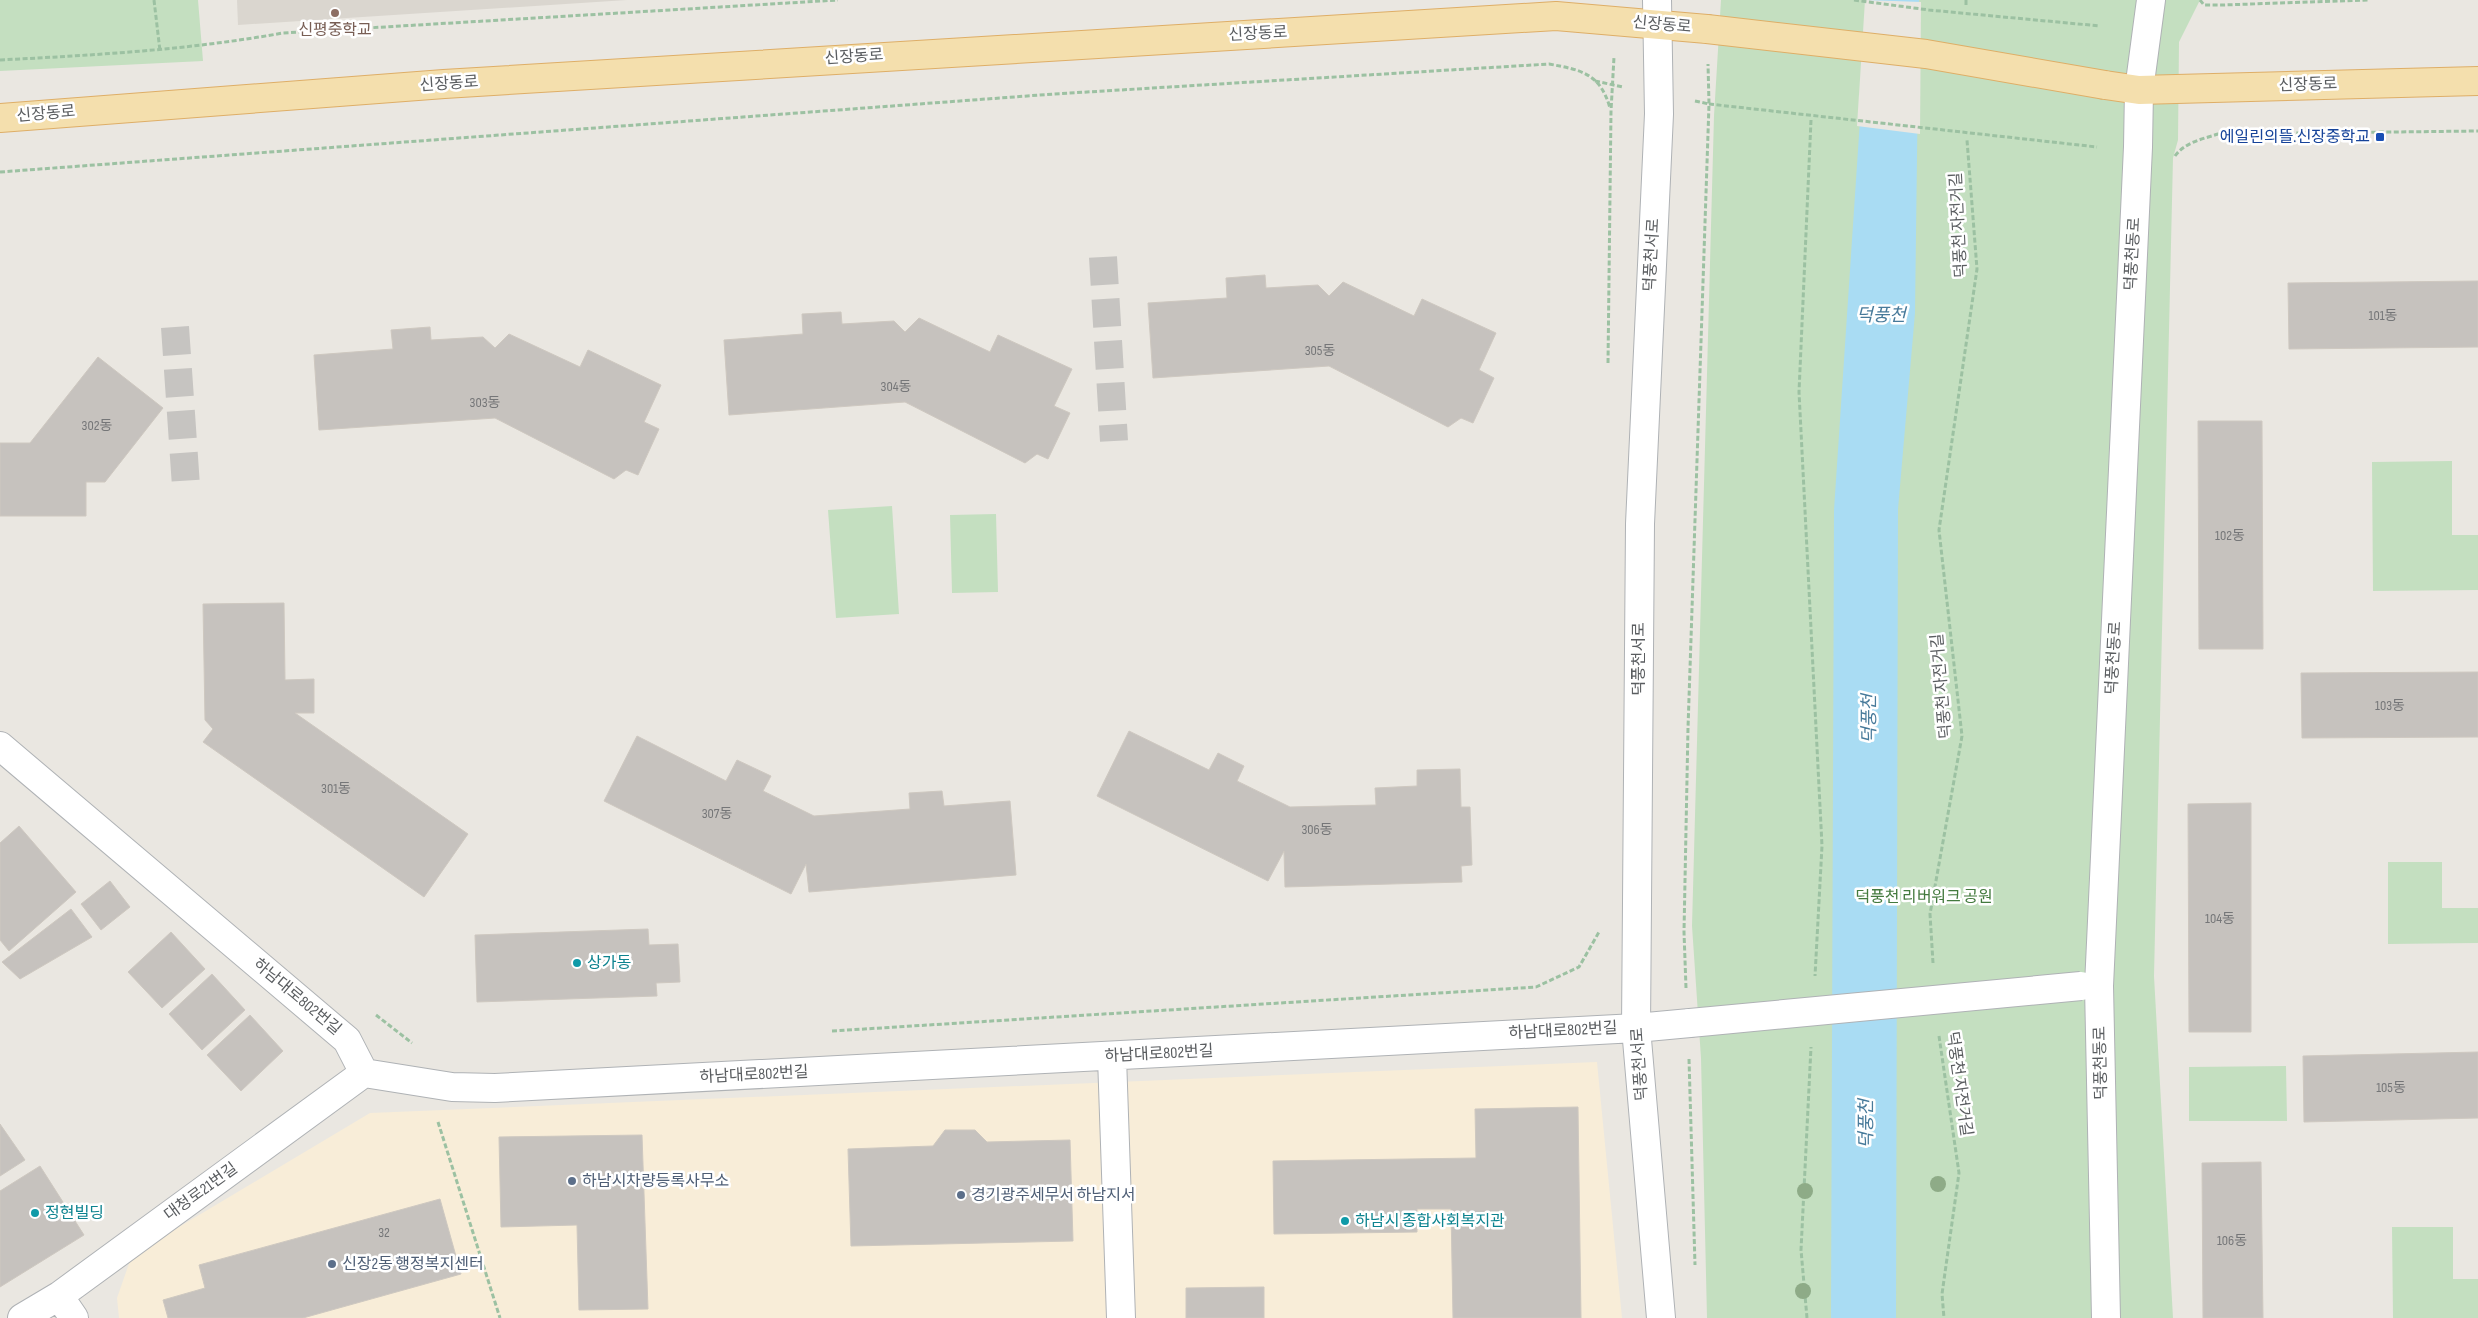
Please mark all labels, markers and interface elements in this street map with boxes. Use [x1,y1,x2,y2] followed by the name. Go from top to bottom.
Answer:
[329,7,341,19] marker: 신평중학교
[1632,13,1692,37] street label: 신장동로
[298,21,372,40] place label: 신평중학교
[1228,23,1288,45] street label: 신장동로
[824,45,884,69] street label: 신장동로
[419,72,479,96] street label: 신장동로
[2278,74,2338,96] street label: 신장동로
[16,102,76,126] street label: 신장동로
[2220,128,2370,147] place label: 에일린의뜰.신장중학교
[2374,131,2386,143] marker: 에일린의뜰.신장중학교
[1947,172,1971,278] street label: 덕풍천 자전거길
[2122,216,2144,291] street label: 덕풍천동로
[1641,217,1663,292] street label: 덕풍천서로
[1856,305,1908,326] water label: 덕풍천
[2369,307,2398,324] house number: 101동
[1305,342,1335,359] house number: 305동
[881,378,912,395] house number: 304동
[470,394,501,411] house number: 303동
[82,417,112,434] house number: 302동
[2215,527,2245,544] house number: 102동
[2103,620,2125,695] street label: 덕풍천동로
[1630,622,1649,696] street label: 덕풍천서로
[1928,633,1956,739] street label: 덕풍천 자전거길
[1859,692,1880,744] water label: 덕풍천
[2375,697,2405,714] house number: 103동
[321,780,351,797] house number: 301동
[702,805,732,822] house number: 307동
[1301,821,1333,838] house number: 306동
[1855,888,1993,907] park label: 덕풍천 리버워크 공원
[2205,910,2235,927] house number: 104동
[587,954,631,973] place label: 상가동
[249,955,345,1039] street label: 하남대로802번길
[571,957,583,969] marker: 상가동
[1508,1019,1618,1043] street label: 하남대로802번길
[1628,1026,1652,1101] street label: 덕풍천서로
[2091,1026,2111,1100] street label: 덕풍천동로
[1942,1030,1976,1138] street label: 덕풍천 자전거길
[1104,1042,1214,1066] street label: 하남대로802번길
[699,1063,809,1087] street label: 하남대로802번길
[2376,1079,2406,1096] house number: 105동
[1856,1097,1877,1149] water label: 덕풍천
[161,1159,241,1225] street label: 대청로21번길
[582,1172,729,1191] place label: 하남시차량등록사무소
[566,1175,578,1187] marker: 하남시차량등록사무소
[971,1186,1135,1205] place label: 경기광주세무서 하남지서
[955,1189,967,1201] marker: 경기광주세무서 하남지서
[45,1204,104,1223] place label: 정현빌딩
[29,1207,41,1219] marker: 정현빌딩
[1355,1212,1505,1231] place label: 하남시 종합사회복지관
[1339,1215,1351,1227] marker: 하남시 종합사회복지관
[378,1224,390,1241] house number: 32
[2217,1232,2247,1249] house number: 106동
[342,1255,484,1274] place label: 신장2동 행정복지센터
[326,1258,338,1270] marker: 신장2동 행정복지센터

